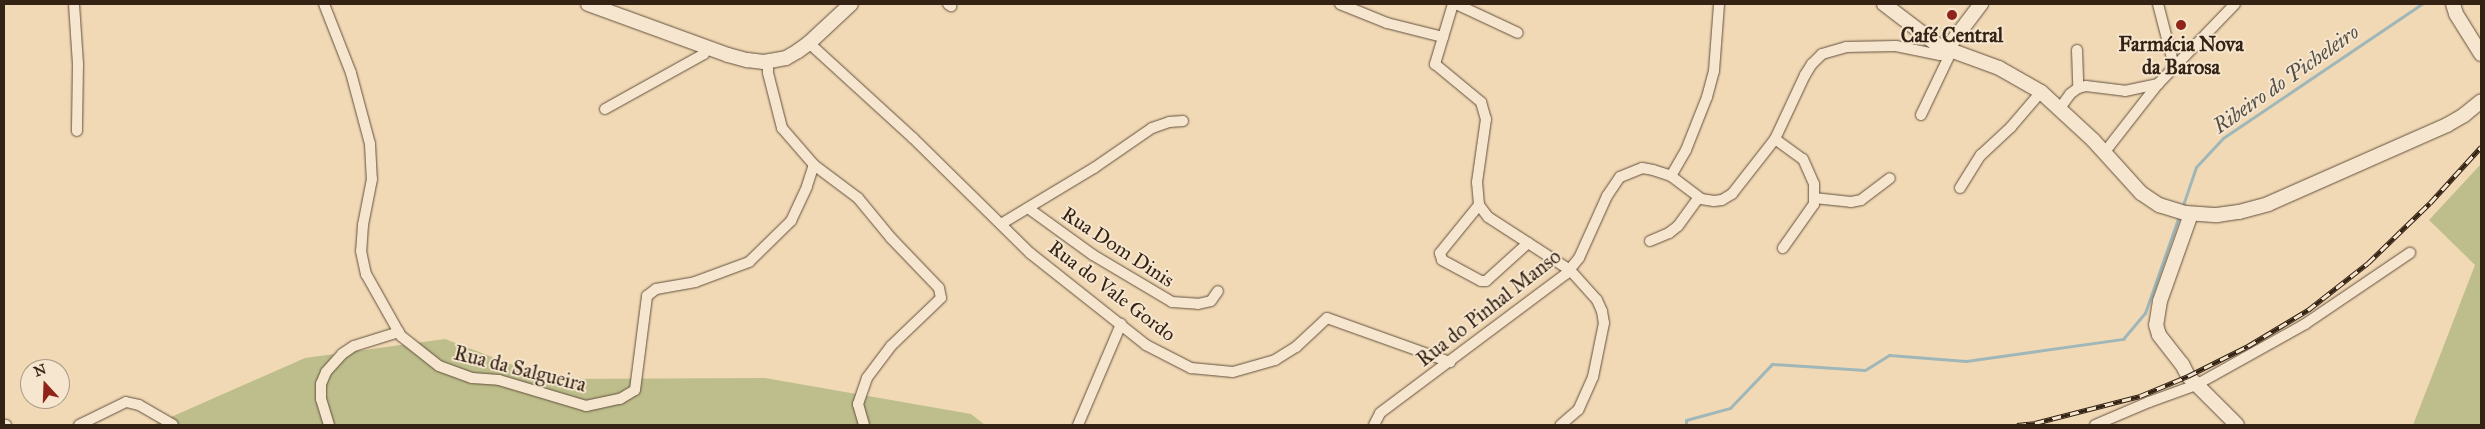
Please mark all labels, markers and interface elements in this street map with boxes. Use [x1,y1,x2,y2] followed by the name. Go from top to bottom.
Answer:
[1946,9,1958,21] marker: Café Central
[2175,19,2187,31] marker: Farmácia Nova da Barosa
[2208,19,2364,139] water label: Ribeiro do Picheleiro
[1901,23,2003,47] place label: Café Central
[2118,33,2244,80] place label: Farmácia Nova da Barosa
[1057,202,1179,292] street label: Rua Dom Dinis
[1044,235,1180,347] street label: Rua do Vale Gordo
[1412,244,1566,372] street label: Rua do Pinhal Manso
[451,341,589,397] street label: Rua da Salgueira
[20,359,70,409] north arrow
[32,360,49,380] text: N

